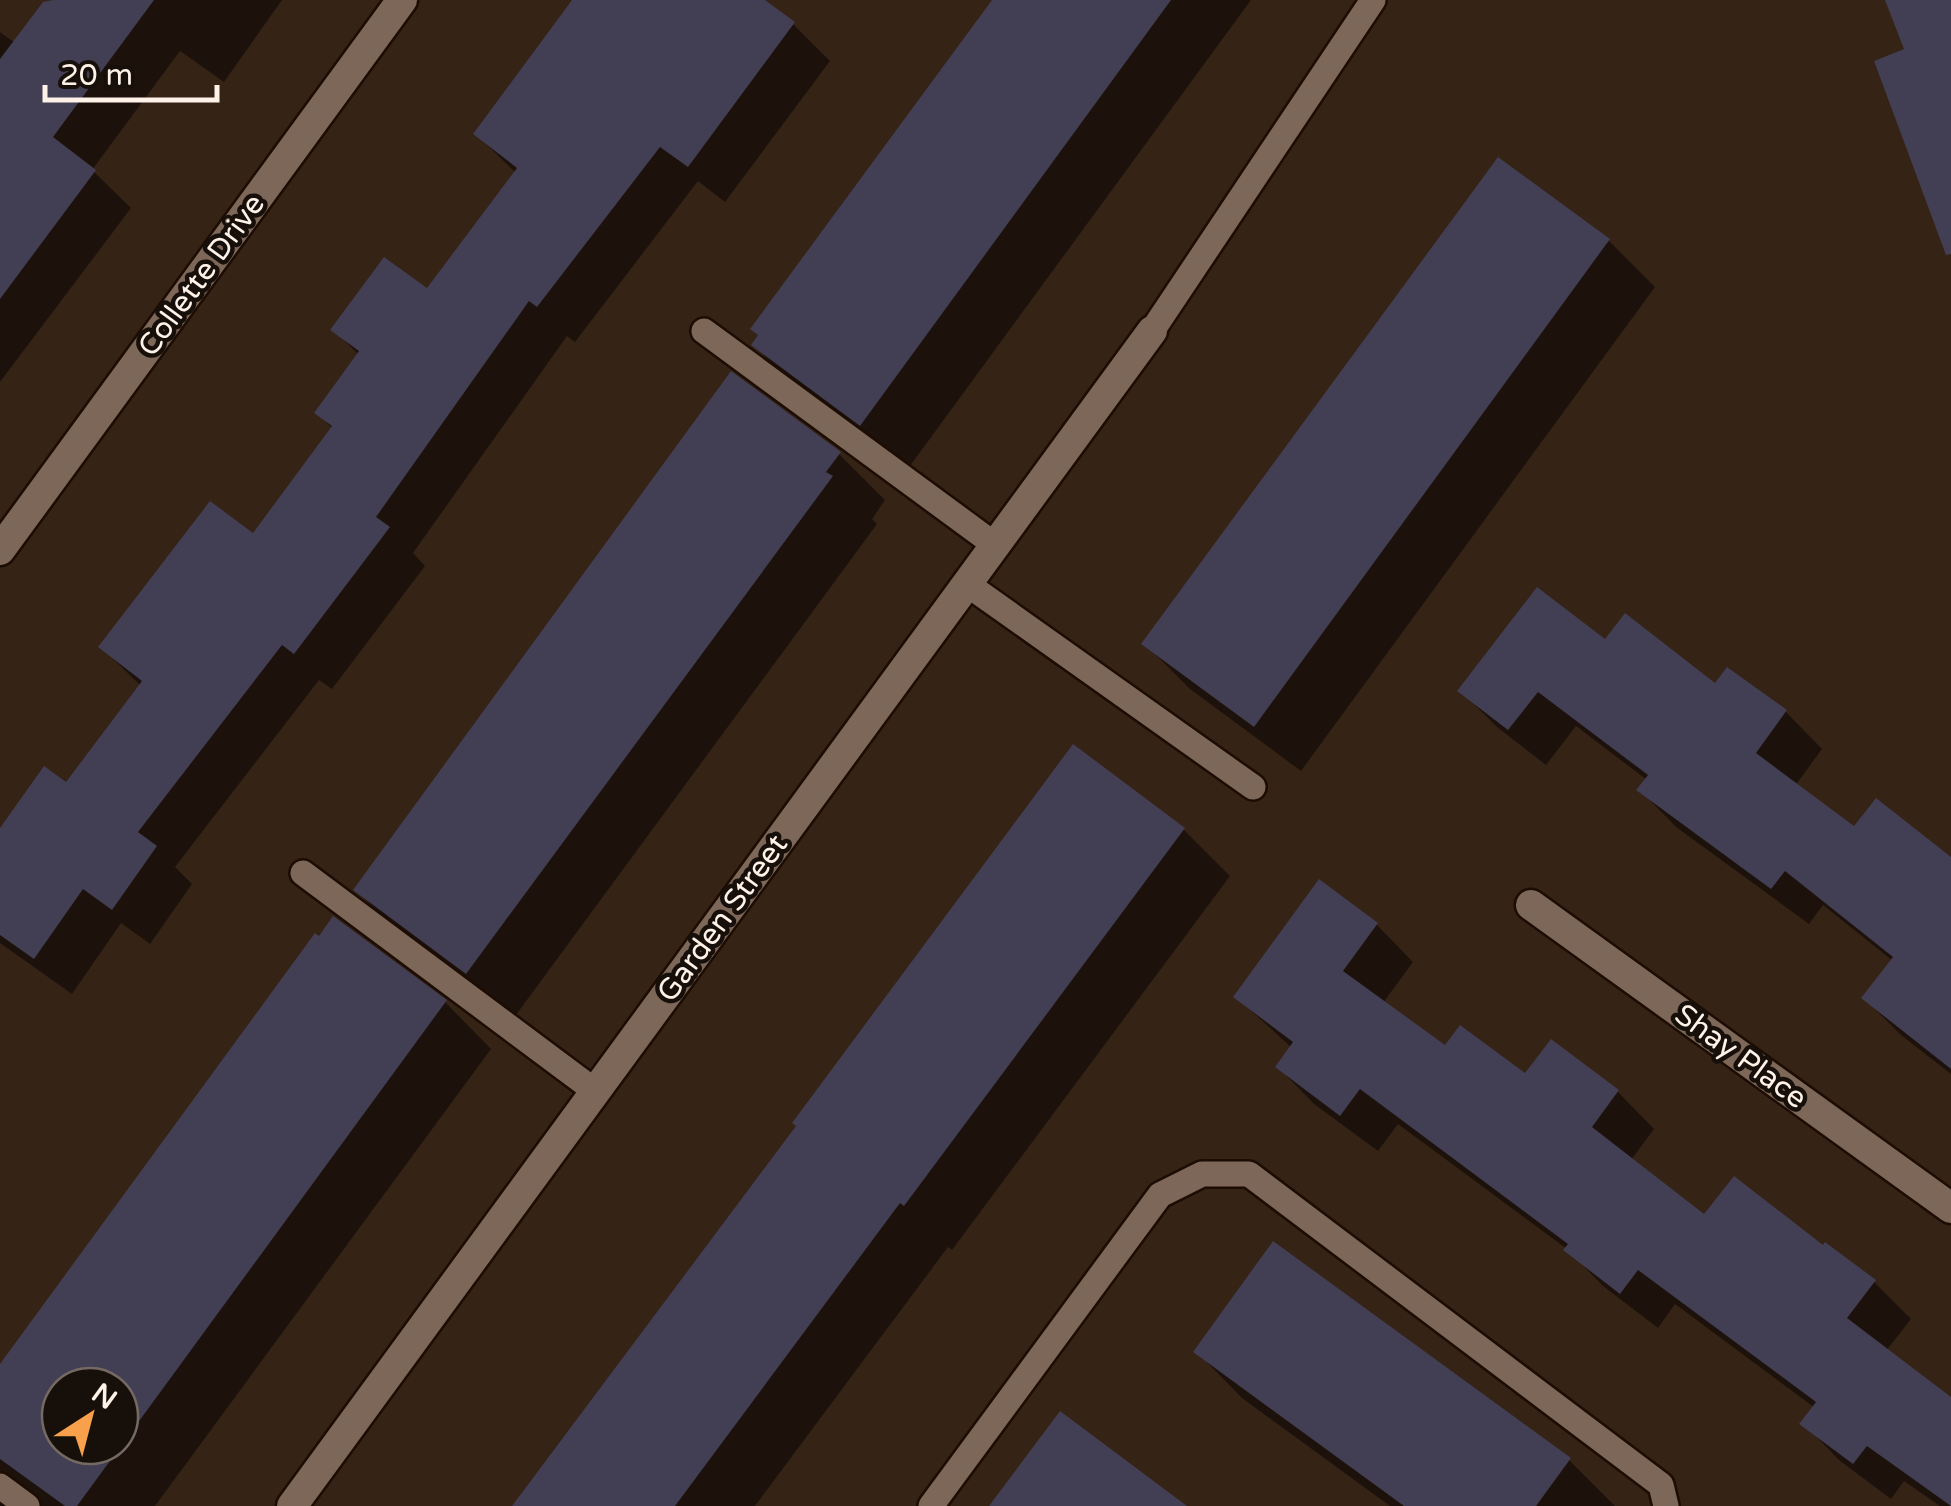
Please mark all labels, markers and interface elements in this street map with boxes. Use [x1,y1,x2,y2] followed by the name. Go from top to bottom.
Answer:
[45,40,218,102] scale bar
[60,57,133,94] text: 20 m
[130,187,273,364] street label: Collette Drive
[649,827,796,1009] street label: Garden Street
[1667,996,1814,1117] street label: Shay Place
[40,1366,140,1466] north arrow
[85,1376,123,1417] text: N

